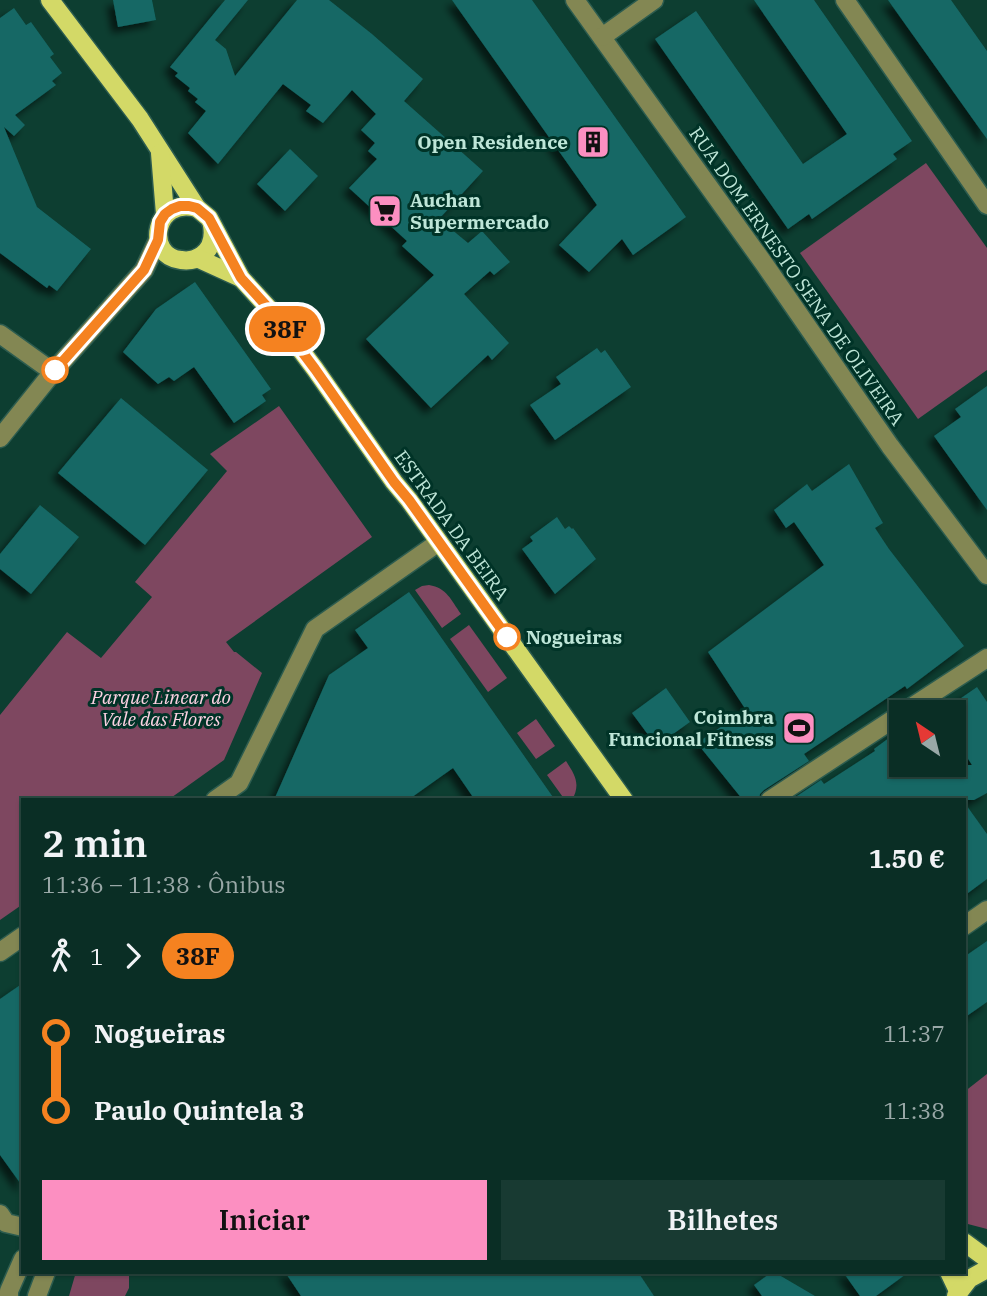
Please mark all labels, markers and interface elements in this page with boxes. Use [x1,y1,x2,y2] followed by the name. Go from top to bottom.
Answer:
[684,122,910,430] street label: RUA DOM ERNESTO SENA DE OLIVEIRA
[574,123,612,161] building icon: Open Residence
[417,130,568,154] place label: Open Residence
[410,188,549,234] place label: Auchan Supermercado
[366,192,404,230] supermarket icon: Auchan Supermercado
[245,306,325,352] line badge: 38F
[263,313,307,345] text: 38F
[42,357,68,383] unlabelled marker
[389,445,515,605] street label: ESTRADA DA BEIRA
[494,624,520,650] marker: Nogueiras
[526,625,622,649] place label: Nogueiras
[90,685,231,731] park label: Parque Linear do Vale das Flores
[889,700,966,777] north arrow
[889,700,966,777] map controls
[608,705,774,751] place label: Coimbra Funcional Fitness
[780,709,818,747] sports icon: Coimbra Funcional Fitness
[42,818,148,867] text: 2 min
[869,841,945,875] text: 1.50 €
[42,869,286,899] text: 11:36 – 11:38 · Ônibus
[42,937,80,975] icon: walk
[114,937,152,975] icon: forward
[176,940,220,972] text: 38F
[90,941,104,971] text: 1
[94,1016,226,1050] text: Nogueiras
[883,1018,945,1048] text: 11:37
[94,1093,305,1127] text: Paulo Quintela 3
[883,1095,945,1125] text: 11:38
[42,1180,487,1260] button: Iniciar
[501,1180,945,1260] button: Bilhetes

